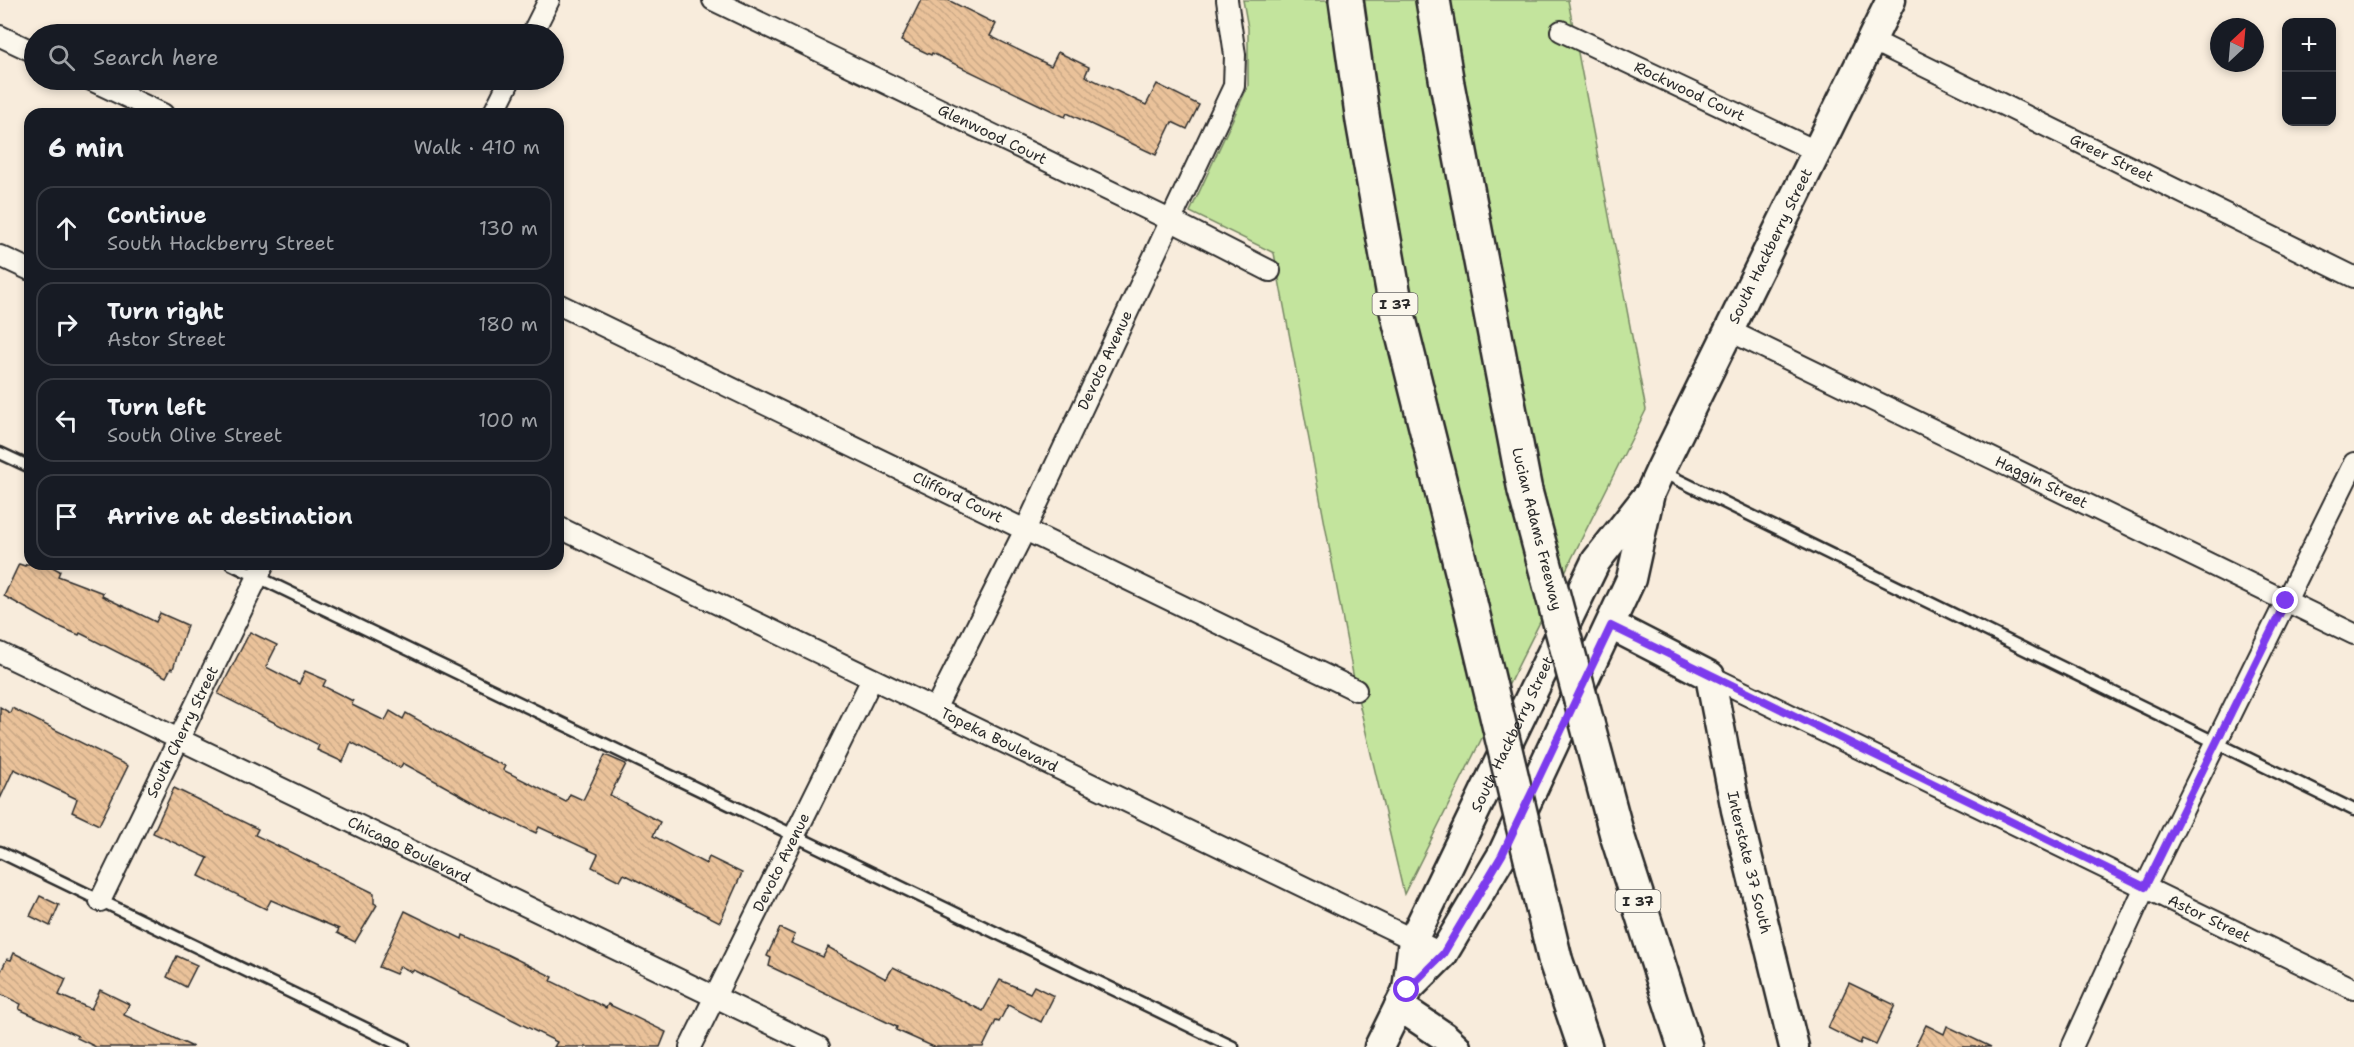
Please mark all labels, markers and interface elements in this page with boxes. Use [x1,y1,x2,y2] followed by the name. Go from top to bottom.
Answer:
[2210,18,2264,72] north arrow
[2282,18,2336,126] map controls
[2282,18,2336,72] button: +
[24,24,564,90] search box
[45,41,78,74] icon: search
[93,43,219,72] text: Search here
[1631,57,1748,126] street label: Rockwood Court
[2282,72,2336,126] button: −
[935,100,1050,169] street label: Glenwood Court
[2067,129,2157,187] street label: Greer Street
[48,130,124,165] text: 6 min
[414,134,540,160] text: Walk · 410 m
[1724,165,1817,327] street label: South Hackberry Street
[107,201,207,230] text: Continue
[50,212,83,245] icon: ahead
[479,215,538,241] text: 130 m
[107,230,334,256] text: South Hackberry Street
[1372,293,1418,315] road number: I 37
[107,297,224,326] text: Turn right
[1073,307,1137,413] street label: Devoto Avenue
[50,308,83,341] icon: right
[478,311,538,337] text: 180 m
[107,326,226,352] text: Astor Street
[107,393,206,422] text: Turn left
[50,404,83,437] icon: left
[478,407,538,433] text: 100 m
[107,422,283,448] text: South Olive Street
[1507,445,1567,613] street label: Lucian Adams Freeway
[1992,451,2091,513] street label: Haggin Street
[909,467,1006,528] street label: Clifford Court
[50,500,83,533] icon: arrive
[107,502,353,531] text: Arrive at destination
[2272,587,2298,613] route end
[1466,653,1559,815] street label: South Hackberry Street
[142,663,223,801] street label: South Cherry Street
[937,703,1062,777] street label: Topeka Boulevard
[1723,789,1776,936] street label: Interstate 37 South
[748,809,814,915] street label: Devoto Avenue
[344,812,474,888] street label: Chicago Boulevard
[1616,890,1660,912] road number: I 37
[2165,890,2254,947] street label: Astor Street
[1393,976,1419,1002] route start

